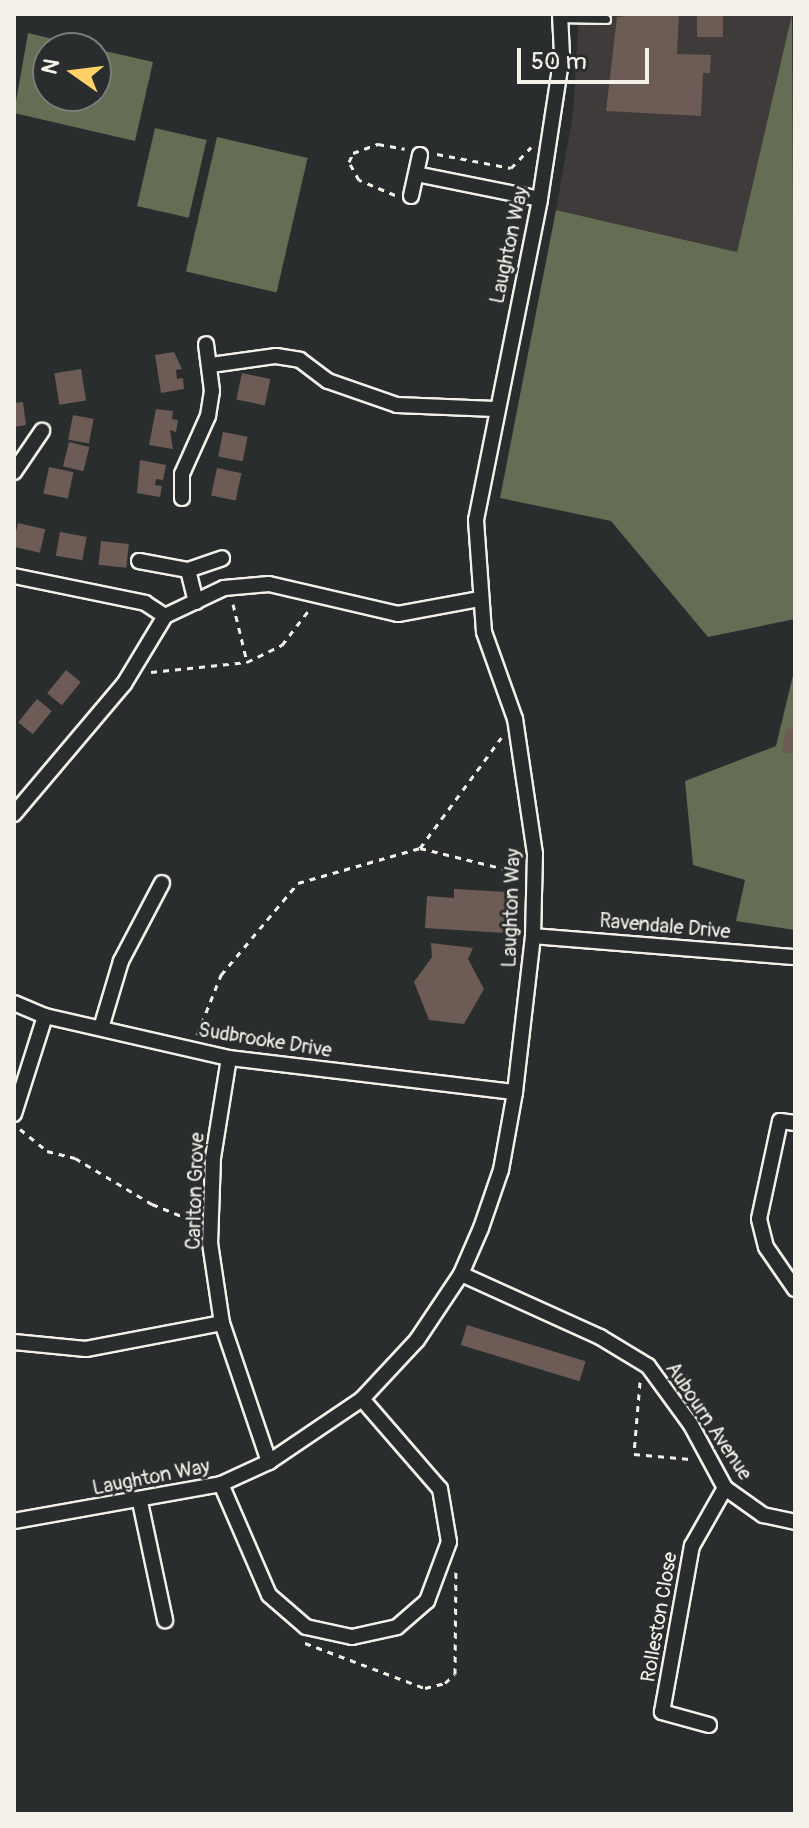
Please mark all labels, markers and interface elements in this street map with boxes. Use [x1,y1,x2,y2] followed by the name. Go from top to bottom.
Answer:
[32,32,112,112] north arrow
[521,32,653,82] scale bar
[531,47,587,76] text: 50 m
[35,56,66,77] text: N
[485,184,533,306] street label: Laughton Way
[497,848,525,968] street label: Laughton Way
[598,908,732,944] street label: Ravendale Drive
[197,1018,333,1062] street label: Sudbrooke Drive
[181,1132,209,1250] street label: Carlton Grove
[661,1357,757,1485] street label: Aubourn Avenue
[90,1454,212,1500] street label: Laughton Way
[636,1550,682,1684] street label: Rolleston Close

